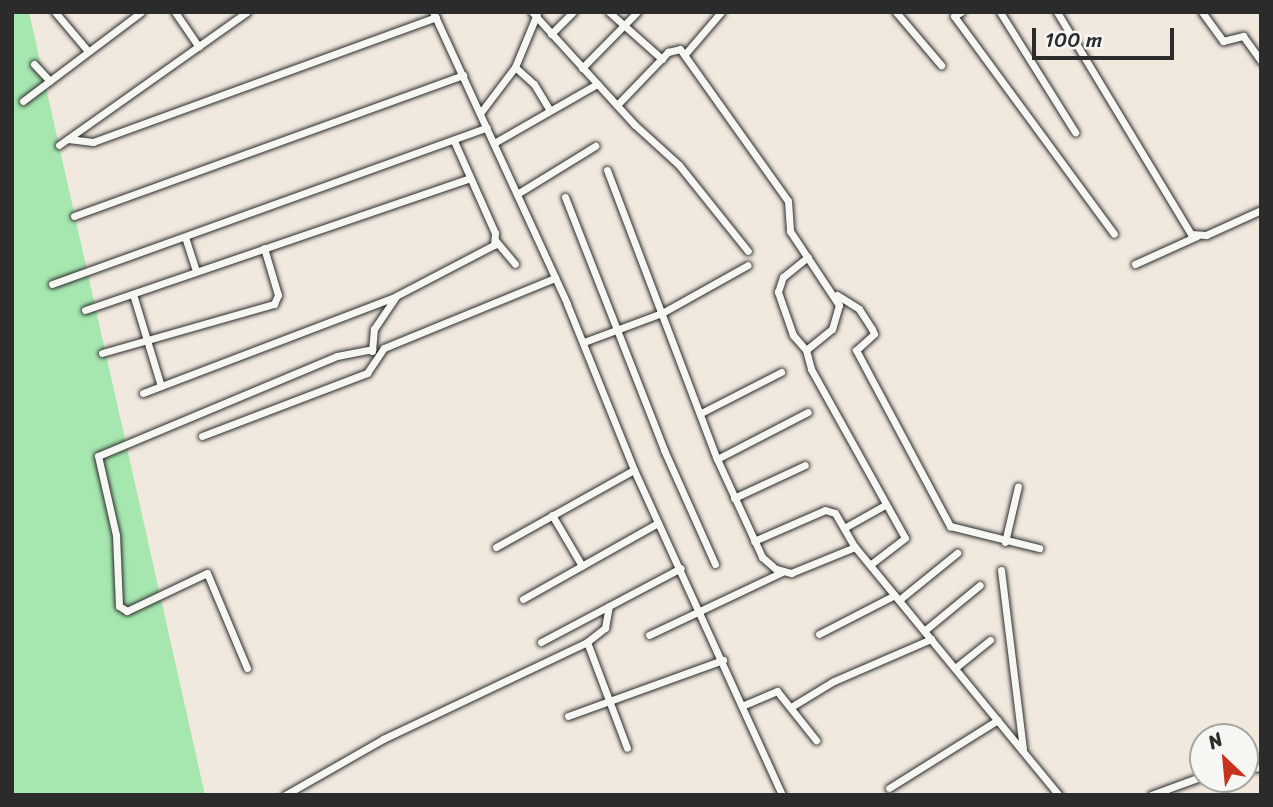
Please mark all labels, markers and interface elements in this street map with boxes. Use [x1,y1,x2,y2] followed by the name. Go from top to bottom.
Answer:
[1035,14,1177,58] scale bar
[1045,21,1102,59] text: 100 m
[1189,723,1259,793] north arrow
[1202,723,1229,758] text: N

